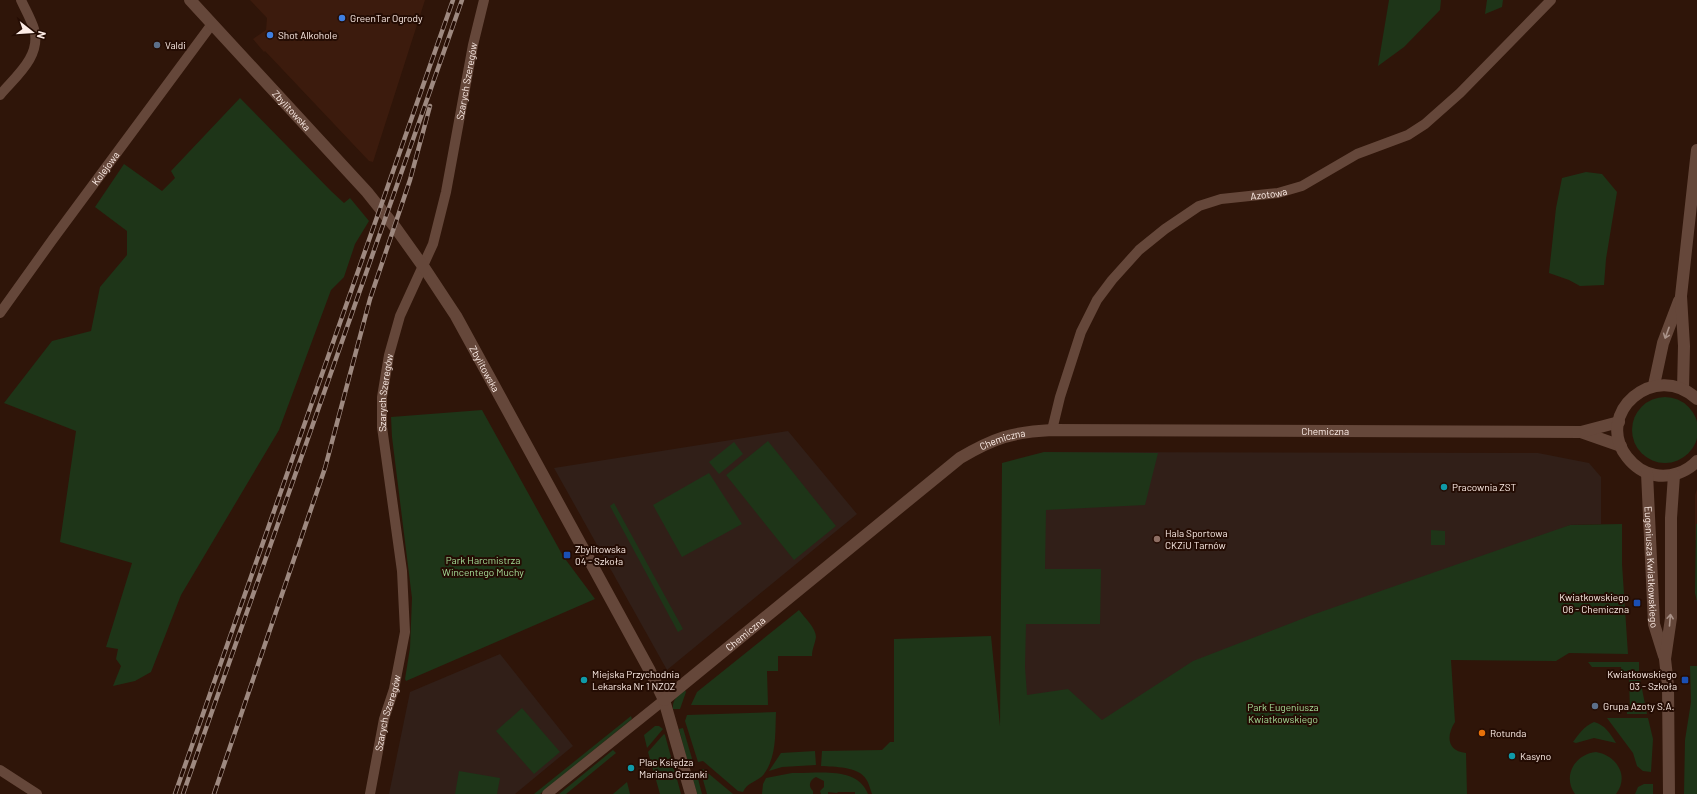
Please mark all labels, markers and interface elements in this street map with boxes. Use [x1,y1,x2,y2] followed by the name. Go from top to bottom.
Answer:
[12,12,52,52] north arrow
[350,12,423,24] place label: GreenTar Ogrody
[337,13,347,23] marker: GreenTar Ogrody
[278,29,337,41] place label: Shot Alkohole
[35,30,49,40] text: N
[265,30,275,40] marker: Shot Alkohole
[165,39,186,51] place label: Valdi
[152,40,162,50] marker: Valdi
[453,41,479,121] street label: Szarych Szeregów
[270,88,313,133] street label: Zbylitowska
[89,149,122,188] street label: Kolejowa
[1250,185,1288,202] street label: Azotowa
[1663,327,1671,339] one-way arrow
[467,344,502,394] street label: Zbylitowska
[376,353,395,433] street label: Szarych Szeregów
[1301,425,1349,437] street label: Chemiczna
[977,427,1026,452] street label: Chemiczna
[1452,481,1516,493] place label: Pracownia ZST
[1439,482,1449,492] marker: Pracownia ZST
[1643,506,1661,629] street label: Eugeniusza Kwiatkowskiego
[1165,527,1228,551] place label: Hala Sportowa CKZiU Tarnów
[1152,534,1162,544] marker: Hala Sportowa CKZiU Tarnów
[575,543,626,567] place label: Zbylitowska 04 - Szkoła
[562,550,572,560] marker: Zbylitowska 04 - Szkoła
[442,554,524,578] park label: Park Harcmistrza Wincentego Muchy
[1559,591,1629,615] place label: Kwiatkowskiego 06 - Chemiczna
[1632,598,1642,608] marker: Kwiatkowskiego 06 - Chemiczna
[723,614,768,653] street label: Chemiczna
[1666,614,1674,627] one-way arrow
[592,668,679,692] place label: Miejska Przychodnia Lekarska Nr 1 NZOZ
[1607,668,1677,692] place label: Kwiatkowskiego 03 - Szkoła
[372,674,403,752] street label: Szarych Szeregów
[579,675,589,685] marker: Miejska Przychodnia Lekarska Nr 1 NZOZ
[1680,675,1690,685] marker: Kwiatkowskiego 03 - Szkoła
[1603,700,1674,712] place label: Grupa Azoty S.A.
[1247,701,1319,725] park label: Park Eugeniusza Kwiatkowskiego
[1590,701,1600,711] marker: Grupa Azoty S.A.
[1490,727,1526,739] place label: Rotunda
[1477,728,1487,738] marker: Rotunda
[1520,750,1551,762] place label: Kasyno
[1507,751,1517,761] marker: Kasyno
[639,756,707,780] place label: Plac Księdza Mariana Grzanki
[626,763,636,773] marker: Plac Księdza Mariana Grzanki

